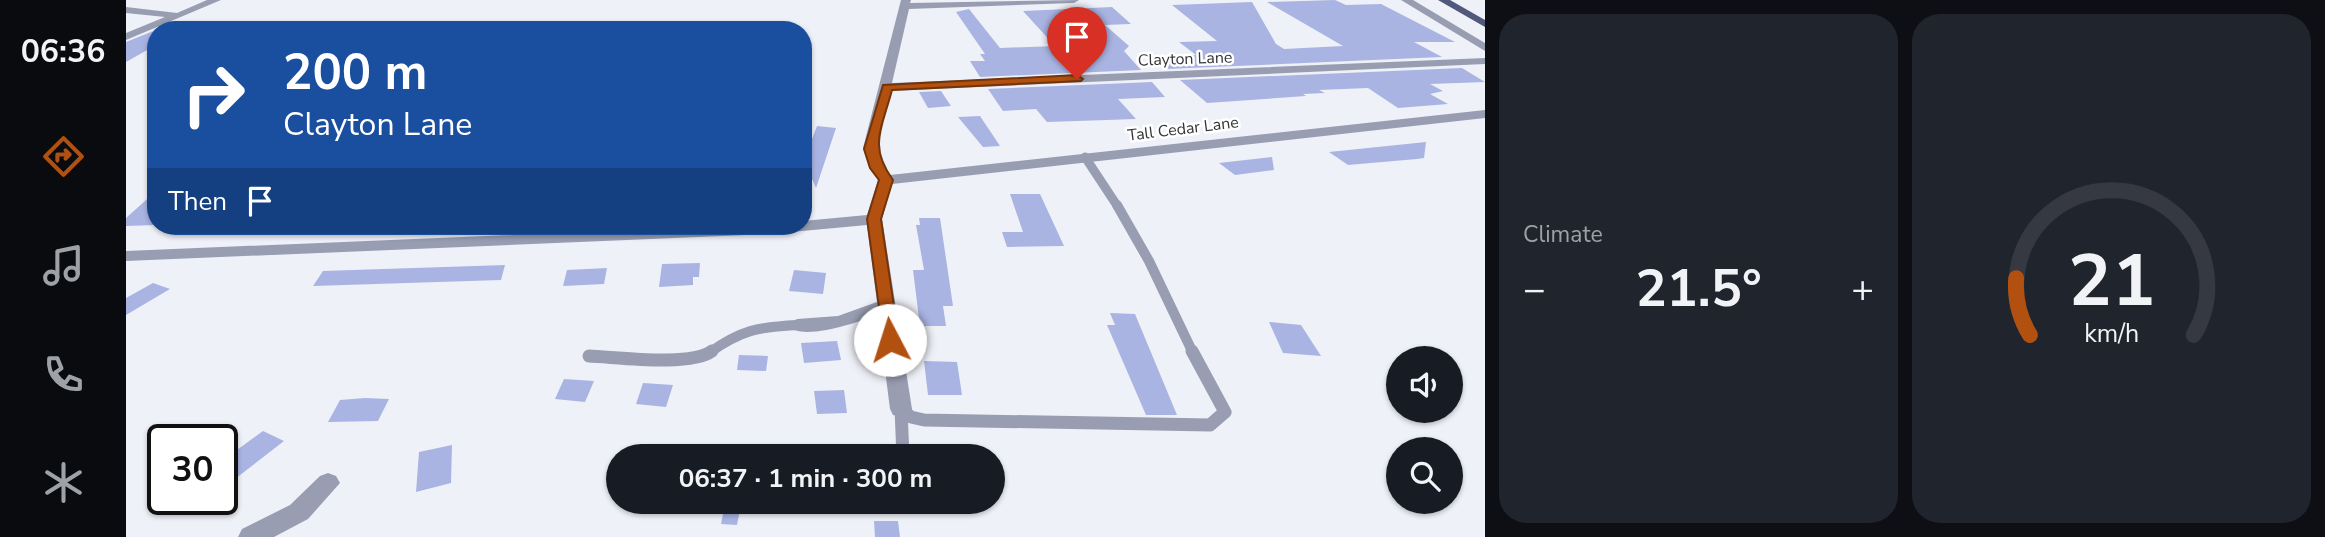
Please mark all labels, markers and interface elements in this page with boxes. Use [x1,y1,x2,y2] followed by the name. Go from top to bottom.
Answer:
[1047,7,1107,79] pin
[1058,18,1096,56] icon: arrive
[21,30,105,73] text: 06:36
[283,39,427,106] text: 200 m
[1137,46,1233,72] street label: Clayton Lane
[168,49,259,140] icon: right
[283,103,472,146] text: Clayton Lane
[1126,111,1240,147] street label: Tall Cedar Lane
[39,132,88,181] icon: directions
[241,182,279,220] icon: arrive
[168,184,227,219] text: Then
[1523,219,1603,250] text: Climate
[2068,231,2155,331] text: 21
[39,241,88,290] icon: music
[1635,253,1762,324] text: 21.5°
[1523,264,1546,315] text: −
[1851,264,1874,315] text: +
[853,303,927,377] position arrow
[2084,316,2139,350] text: km/h
[1386,346,1463,514] map controls
[1386,346,1463,423] button: sound
[39,350,88,399] icon: phone
[147,424,238,515] speed limit sign: 30
[1386,437,1463,514] button: search
[39,458,88,507] icon: climate
[679,461,932,496] text: 06:37 · 1 min · 300 m

